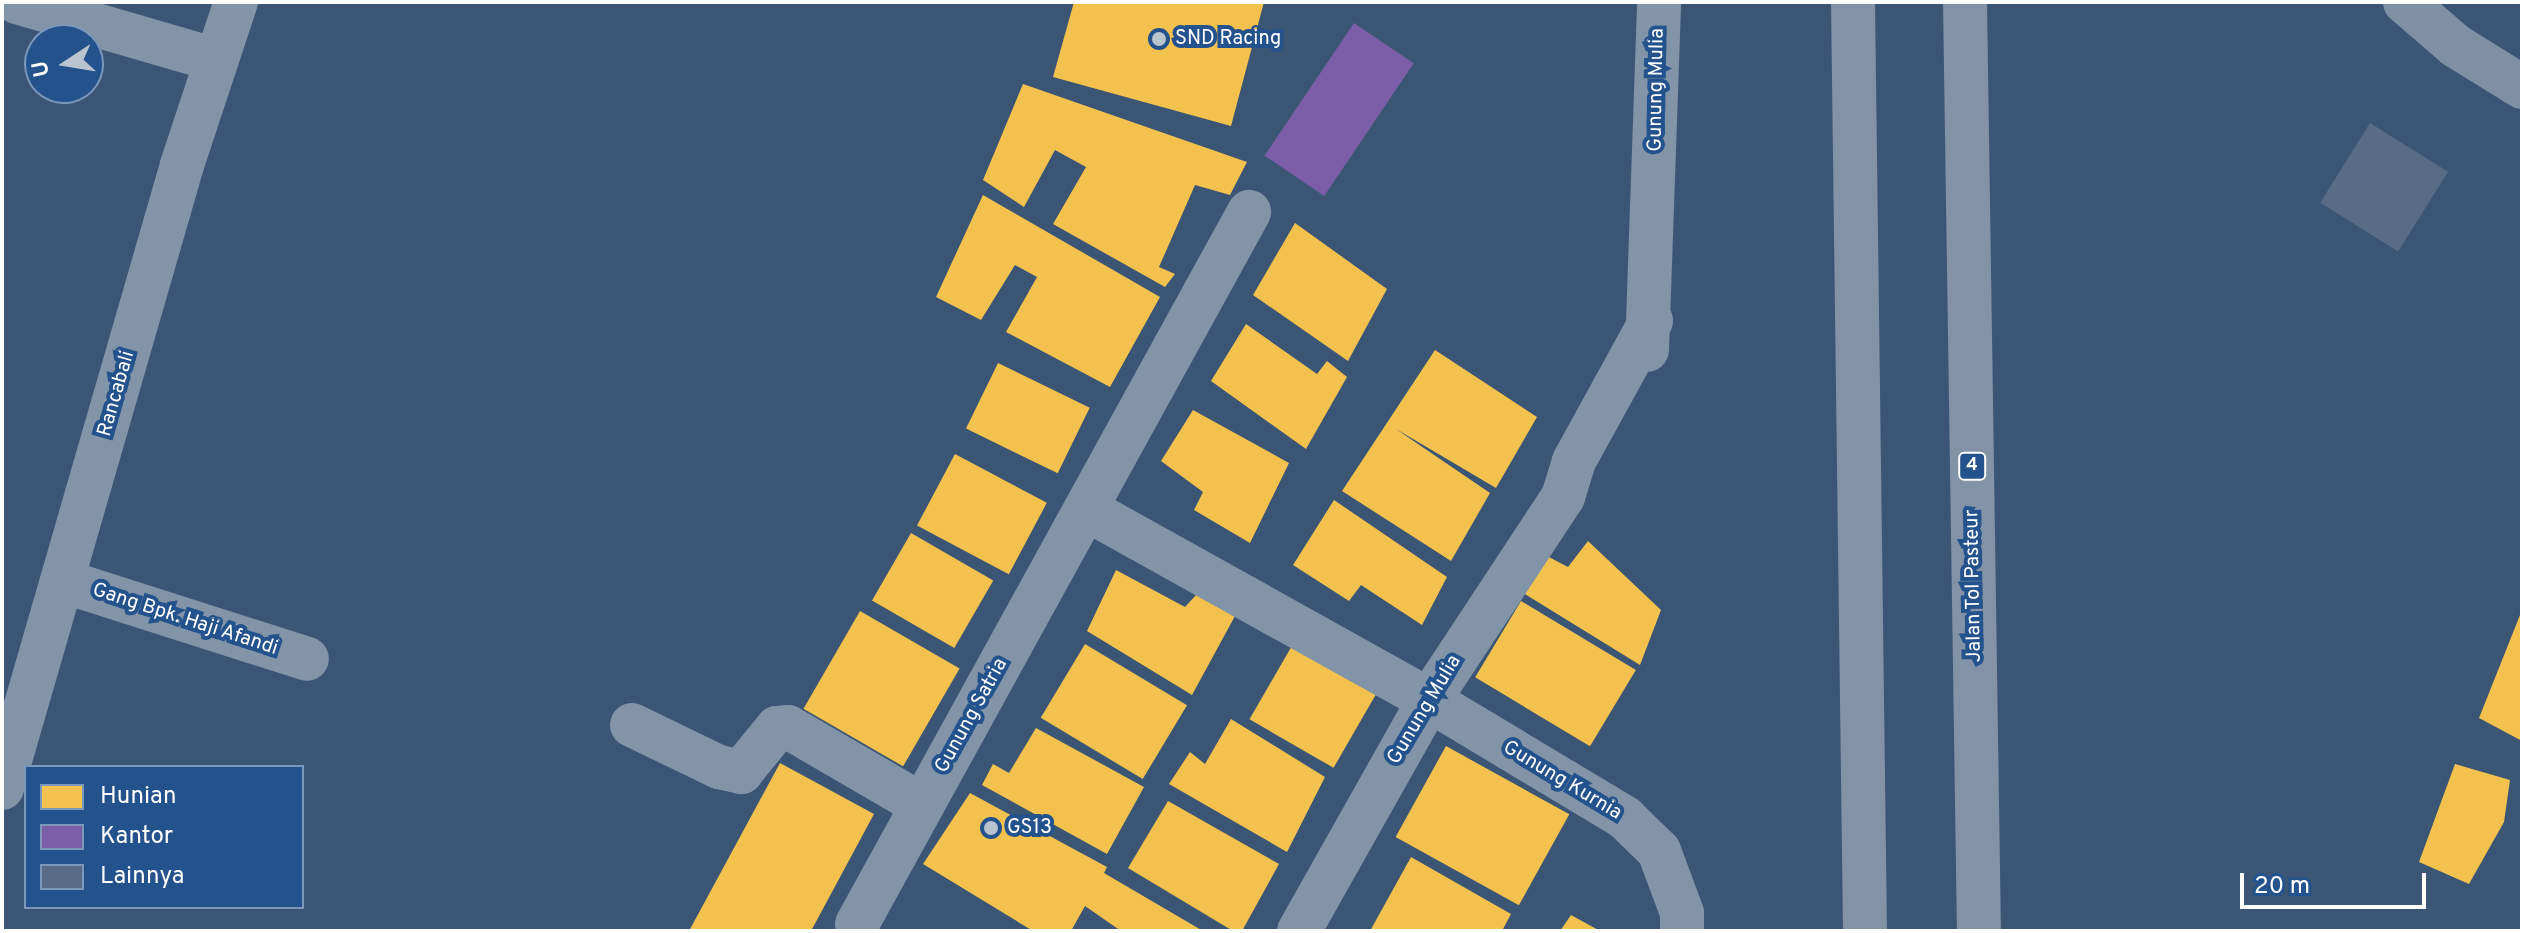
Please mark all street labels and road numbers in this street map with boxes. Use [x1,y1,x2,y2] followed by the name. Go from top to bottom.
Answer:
[1644,28,1670,152] street label: Gunung Mulia
[93,348,141,440] street label: Rancabali
[1958,452,1986,480] road number: 4
[1961,509,1987,663] street label: Jalan Tol Pasteur
[89,579,281,661] street label: Gang Bpk. Haji Afandi
[1383,651,1467,769] street label: Gunung Mulia
[931,654,1013,778] street label: Gunung Satria
[1498,736,1626,826] street label: Gunung Kurnia

